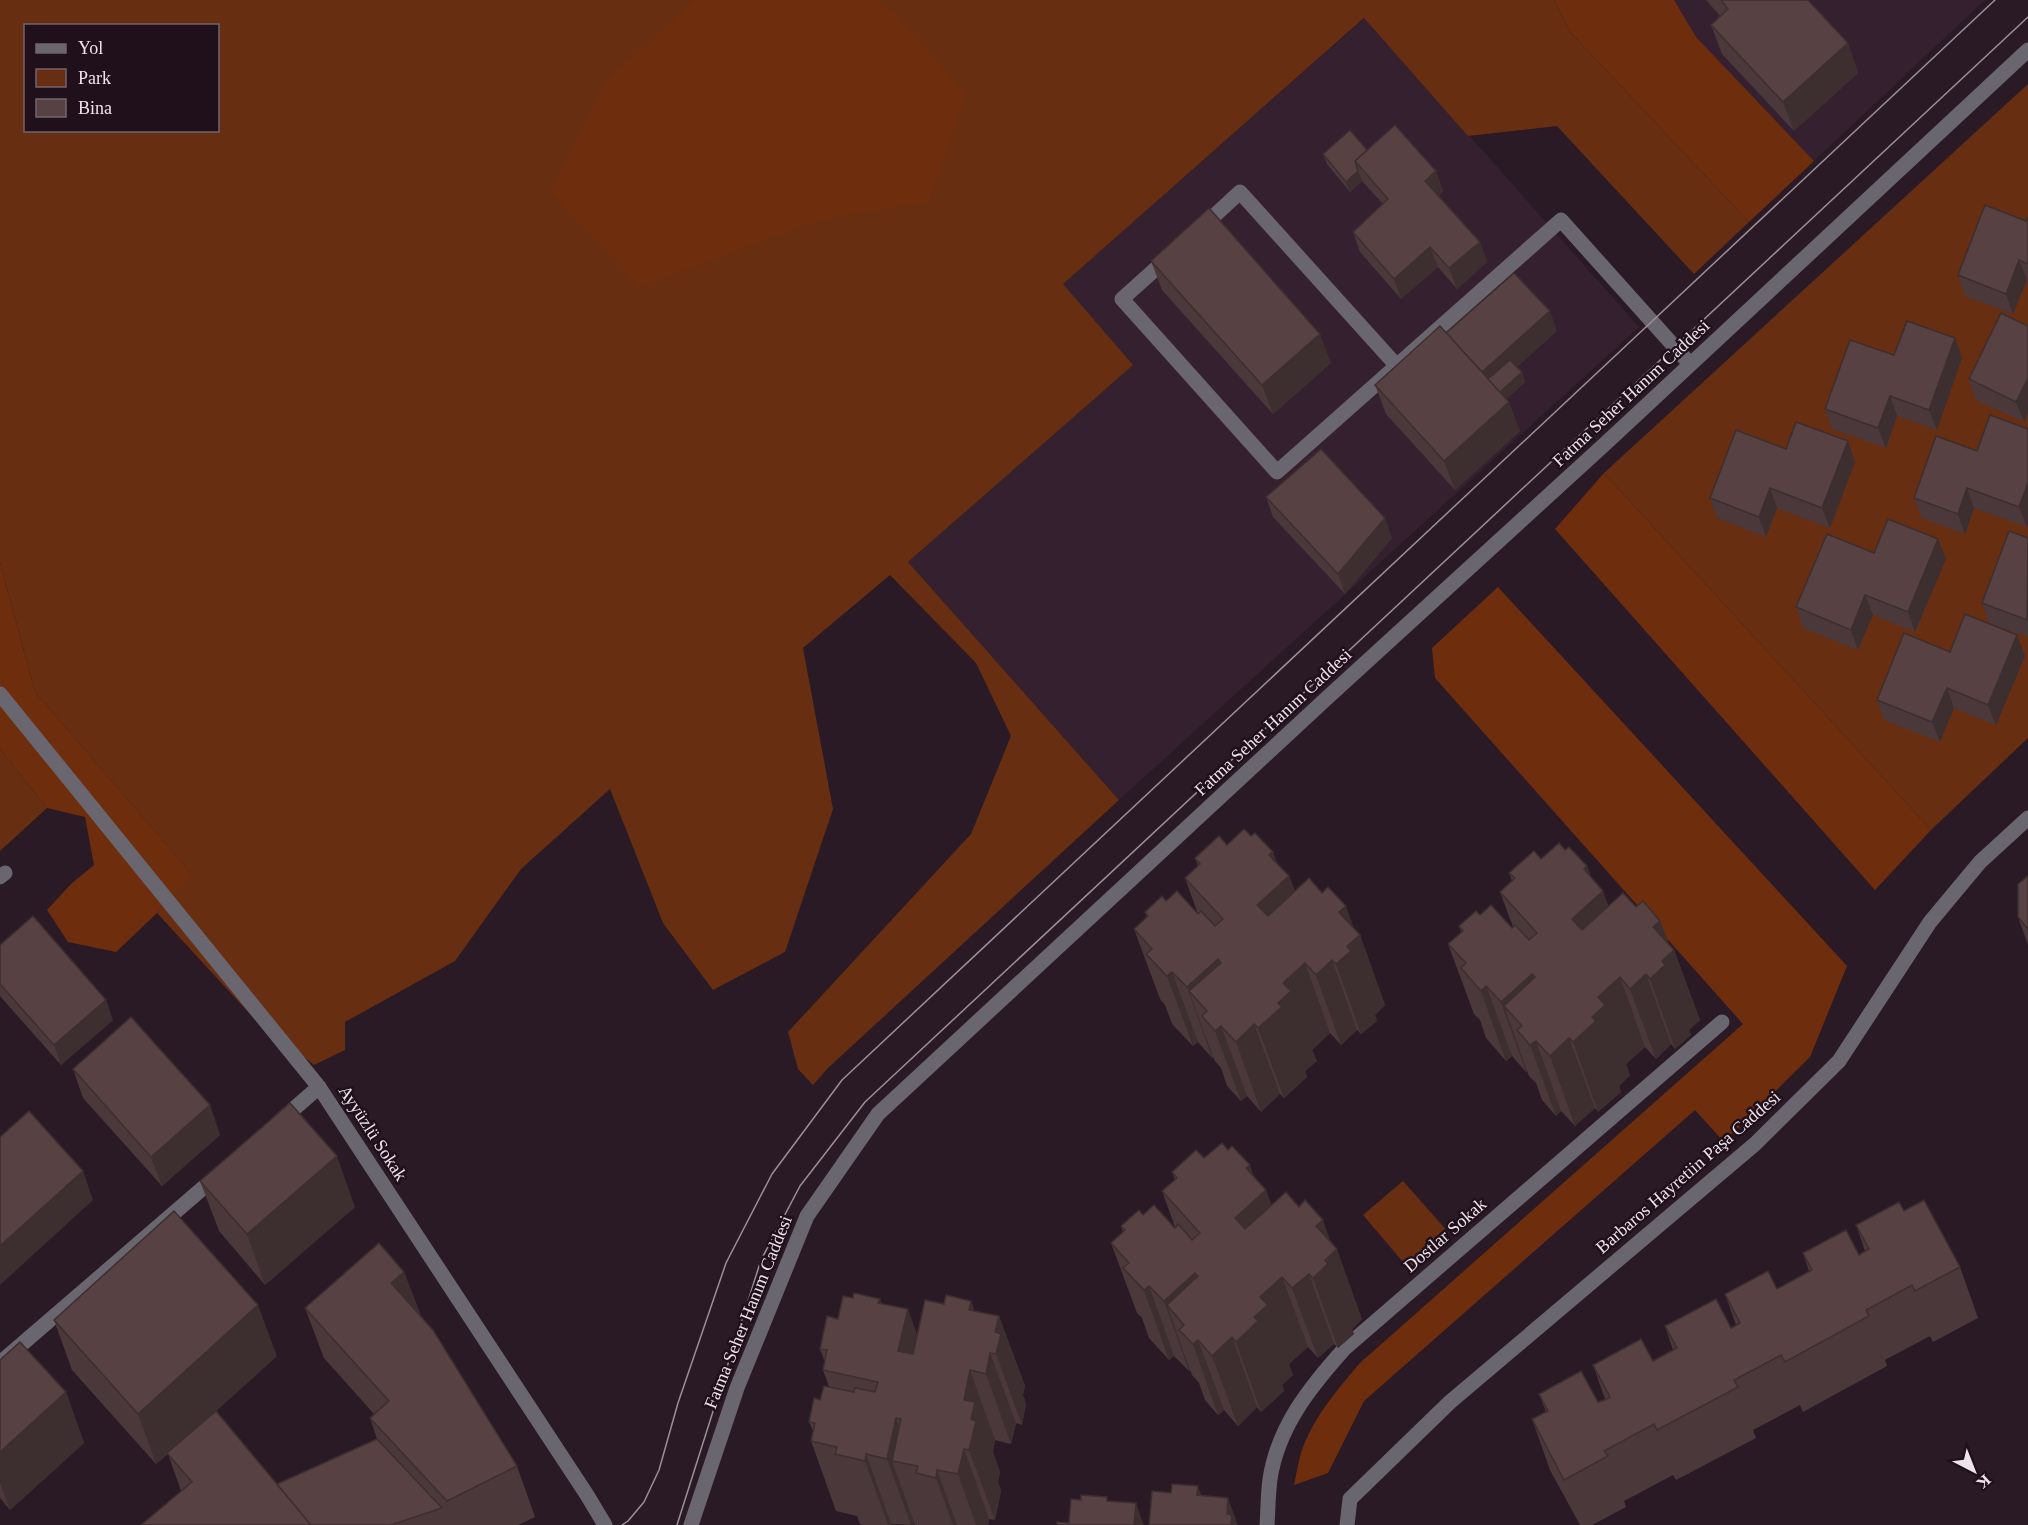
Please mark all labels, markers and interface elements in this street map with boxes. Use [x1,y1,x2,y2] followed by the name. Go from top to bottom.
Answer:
[24,24,219,132] legend
[78,38,103,58] text: Yol
[78,68,111,88] text: Park
[78,98,112,118] text: Bina
[1549,315,1713,471] street label: Fatma Seher Hanım Caddesi
[1191,644,1355,800] street label: Fatma Seher Hanım Caddesi
[335,1081,411,1185] street label: Ayyüzlü Sokak
[1592,1087,1784,1257] street label: Barbaros Hayretiin Paşa Caddesi
[1400,1194,1490,1276] street label: Dostlar Sokak
[700,1213,796,1411] street label: Fatma Seher Hanım Caddesi
[1944,1441,2004,1501] north arrow
[1973,1471,1994,1493] text: K

